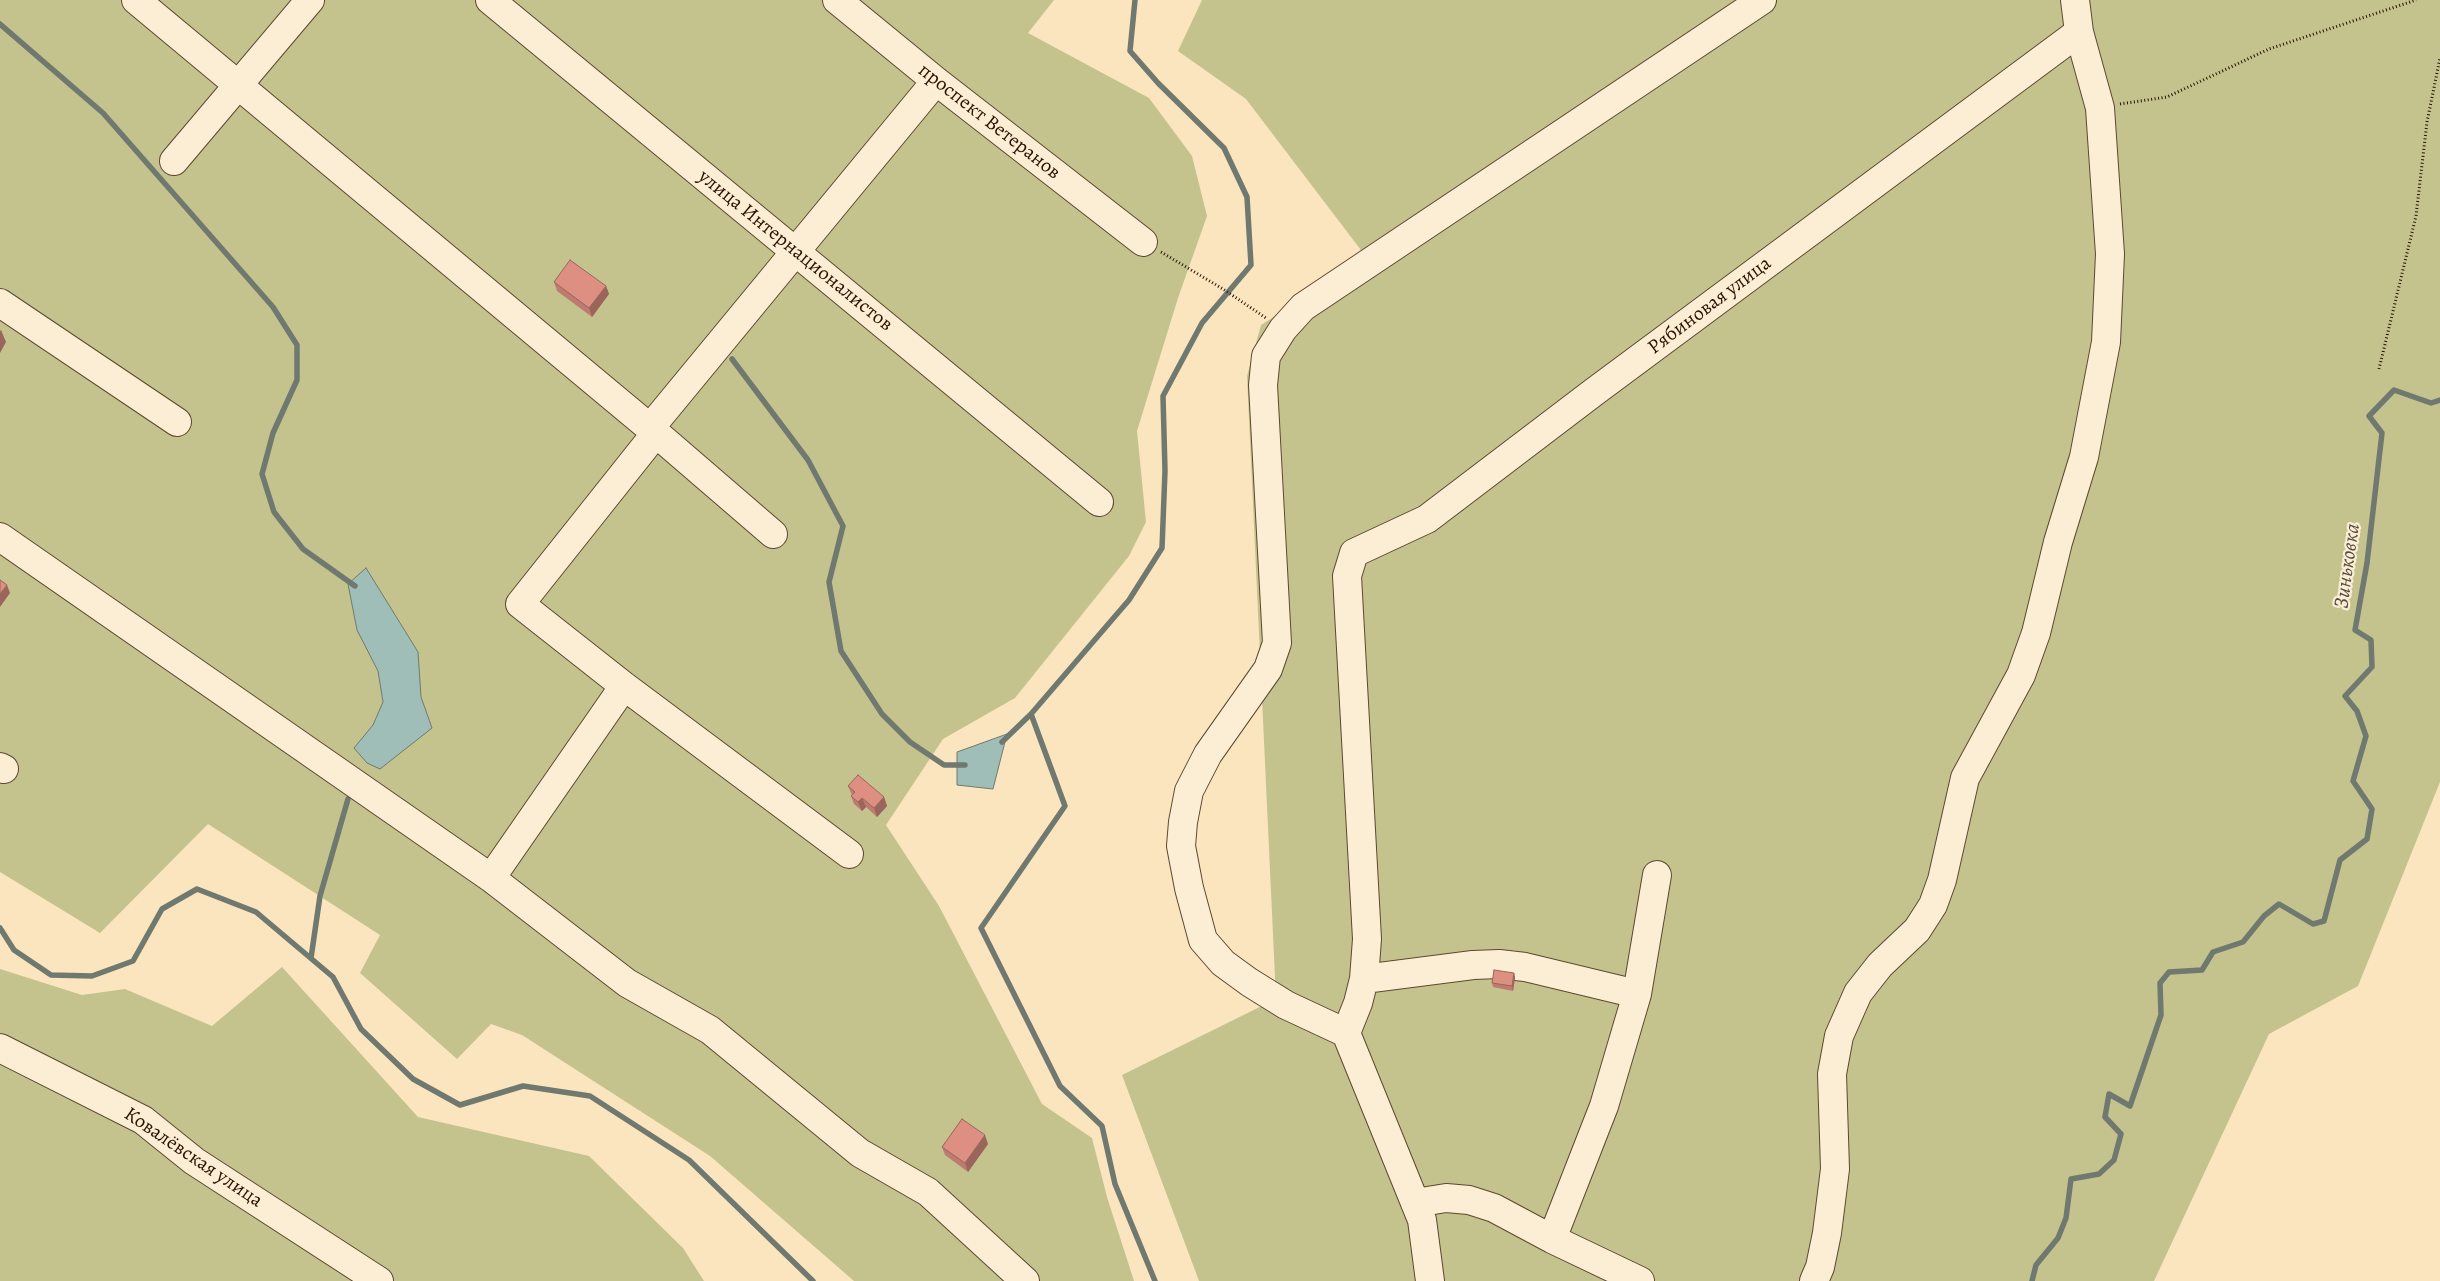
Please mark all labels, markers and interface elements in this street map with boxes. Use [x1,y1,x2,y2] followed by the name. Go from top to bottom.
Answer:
[913,59,1065,185] street label: проспект Ветеранов
[693,165,897,337] street label: улица Интернационалистов
[1644,252,1776,360] street label: Рябиновая улица
[2330,522,2366,610] water label: Зиньковка
[119,1103,267,1213] street label: Ковалёвская улица

